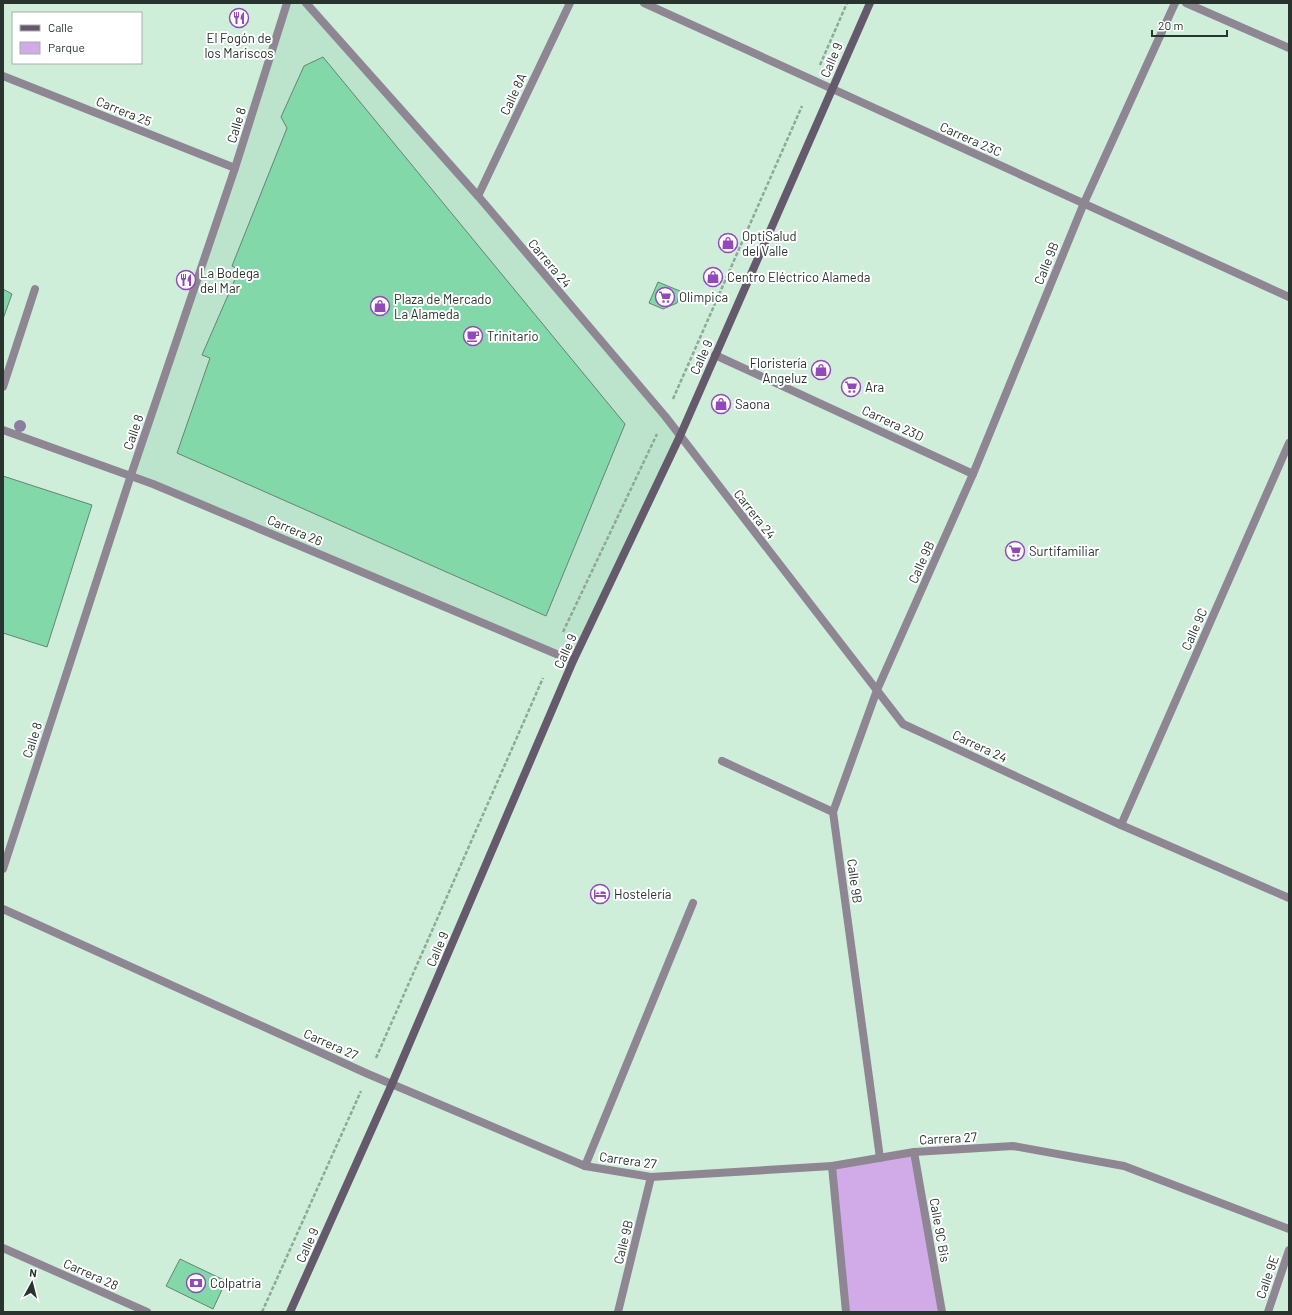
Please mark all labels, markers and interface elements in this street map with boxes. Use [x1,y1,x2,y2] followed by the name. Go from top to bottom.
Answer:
[228,7,250,29] restaurant icon: El Fogón de los Mariscos
[12,12,142,64] legend
[1152,12,1227,38] scale bar
[1158,18,1184,32] text: 20 m
[48,20,73,34] text: Calle
[204,30,274,61] place label: El Fogón de los Mariscos
[48,40,85,54] text: Parque
[816,40,846,80] street label: Calle 9
[496,70,530,118] street label: Calle 8A
[94,93,154,129] street label: Carrera 25
[223,105,249,145] street label: Calle 8
[938,118,1005,160] street label: Carrera 23C
[742,228,797,259] place label: OptiSalud del Valle
[717,232,739,254] shop icon: OptiSalud del Valle
[525,235,575,291] street label: Carrera 24
[1030,239,1062,287] street label: Calle 9B
[200,265,260,296] place label: La Bodega del Mar
[702,266,724,288] shop icon: Centro Eléctrico Alameda
[175,269,197,291] restaurant icon: La Bodega del Mar
[727,269,870,285] place label: Centro Eléctrico Alameda
[654,286,676,308] supermarket icon: Olimpica
[679,289,728,305] place label: Olimpica
[394,291,491,322] place label: Plaza de Mercado La Alameda
[369,295,391,317] shop icon: Plaza de Mercado La Alameda
[462,325,484,347] cafe icon: Trinitario
[487,328,539,344] place label: Trinitario
[686,337,716,377] street label: Calle 9
[750,355,807,386] place label: Floristería Angeluz
[810,359,832,381] shop icon: Floristería Angeluz
[840,376,862,398] supermarket icon: Ara
[865,379,884,395] place label: Ara
[710,393,732,415] shop icon: Saona
[735,396,770,412] place label: Saona
[860,402,926,444] street label: Carrera 23D
[119,412,147,452] street label: Calle 8
[731,486,779,542] street label: Carrera 24
[265,511,325,549] street label: Carrera 26
[905,538,937,586] street label: Calle 9B
[1004,540,1026,562] supermarket icon: Surtifamiliar
[1029,543,1100,559] place label: Surtifamiliar
[1178,605,1210,653] street label: Calle 9C
[550,631,580,671] street label: Calle 9
[19,720,45,760] street label: Calle 8
[950,726,1010,766] street label: Carrera 24
[844,858,866,904] street label: Calle 9B
[589,883,611,905] hotel icon: Hostelería
[614,886,671,902] place label: Hostelería
[422,929,452,969] street label: Calle 9
[301,1025,361,1063] street label: Carrera 27
[919,1128,977,1148] street label: Carrera 27
[598,1148,658,1172] street label: Carrera 27
[926,1197,954,1263] street label: Calle 9C Bis
[610,1218,636,1266] street label: Calle 9B
[292,1225,322,1265] street label: Calle 9
[1252,1253,1282,1301] street label: Calle 9E
[61,1255,121,1293] street label: Carrera 28
[12,1263,52,1303] north arrow
[29,1266,38,1279] text: N
[185,1272,207,1294] bank icon: Colpatria
[210,1275,261,1291] place label: Colpatria

